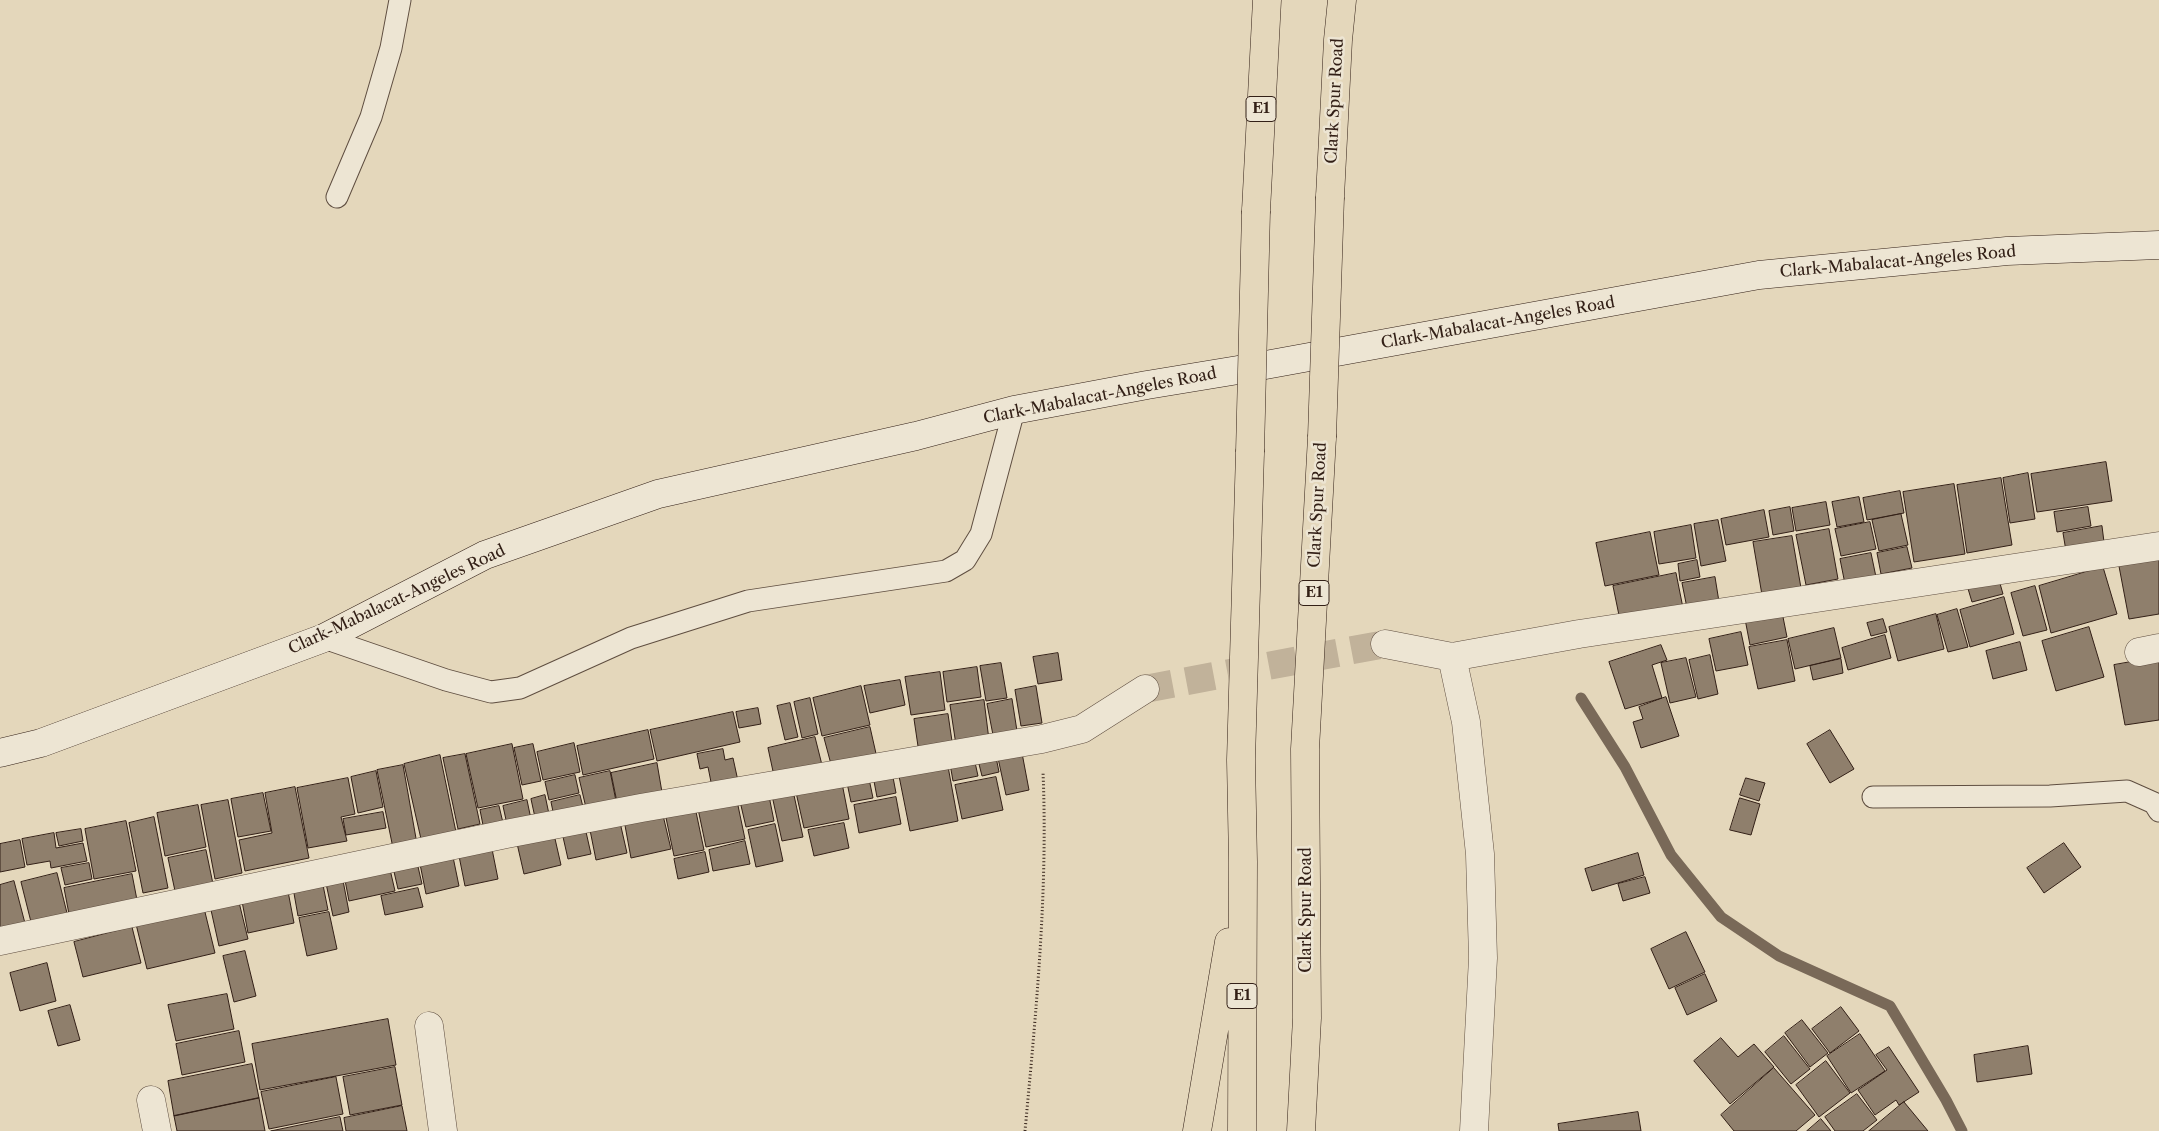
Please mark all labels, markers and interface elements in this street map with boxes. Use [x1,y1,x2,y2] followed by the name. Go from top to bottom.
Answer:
[1322,38,1348,164] street label: Clark Spur Road
[1246,96,1276,122] road number: E1
[1779,242,2017,282] street label: Clark-Mabalacat-Angeles Road
[1380,293,1616,353] street label: Clark-Mabalacat-Angeles Road
[982,364,1218,428] street label: Clark-Mabalacat-Angeles Road
[1305,442,1331,568] street label: Clark Spur Road
[286,541,508,659] street label: Clark-Mabalacat-Angeles Road
[1299,580,1329,606] road number: E1
[1296,847,1316,973] street label: Clark Spur Road
[1227,984,1257,1008] road number: E1

